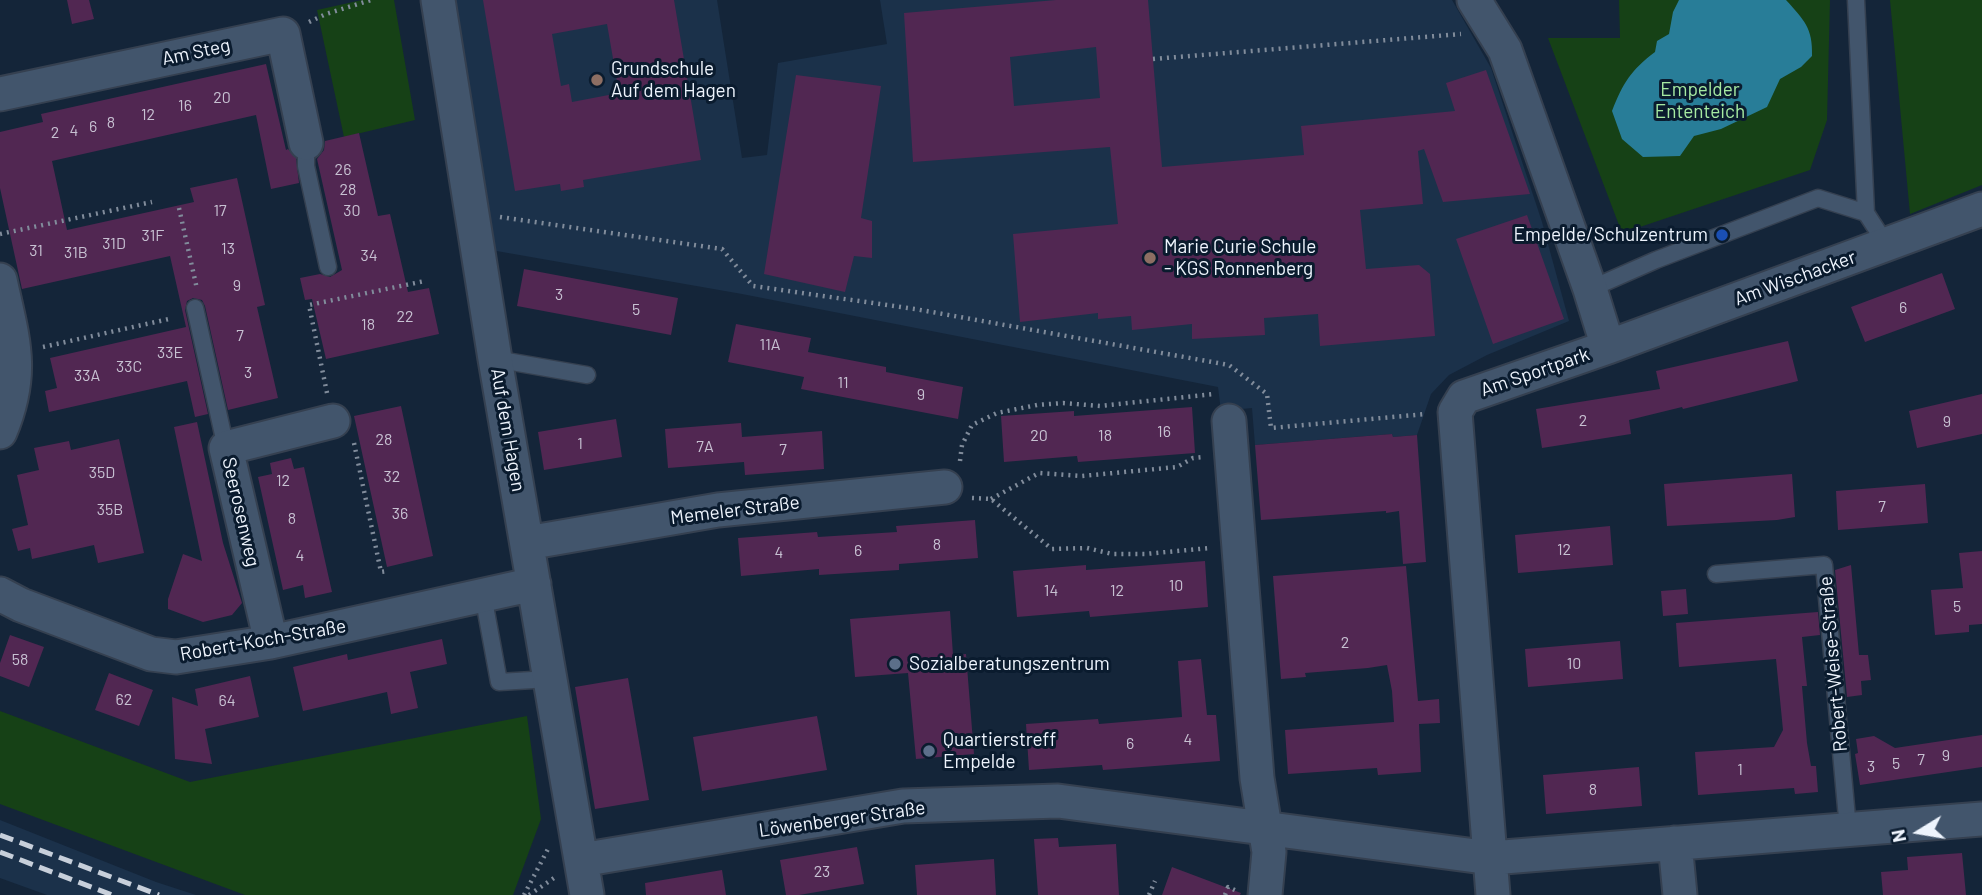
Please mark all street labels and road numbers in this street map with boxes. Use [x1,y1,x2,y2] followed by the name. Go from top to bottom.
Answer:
[160,34,232,70] street label: Am Steg
[1731,245,1859,311] street label: Am Wischacker
[1478,343,1592,401] street label: Am Sportpark
[486,366,530,494] street label: Auf dem Hagen
[217,455,265,569] street label: Seerosenweg
[669,491,801,529] street label: Memeler Straße
[1814,575,1852,753] street label: Robert-Weise-Straße
[178,614,348,666] street label: Robert-Koch-Straße
[757,796,927,842] street label: Löwenberger Straße

